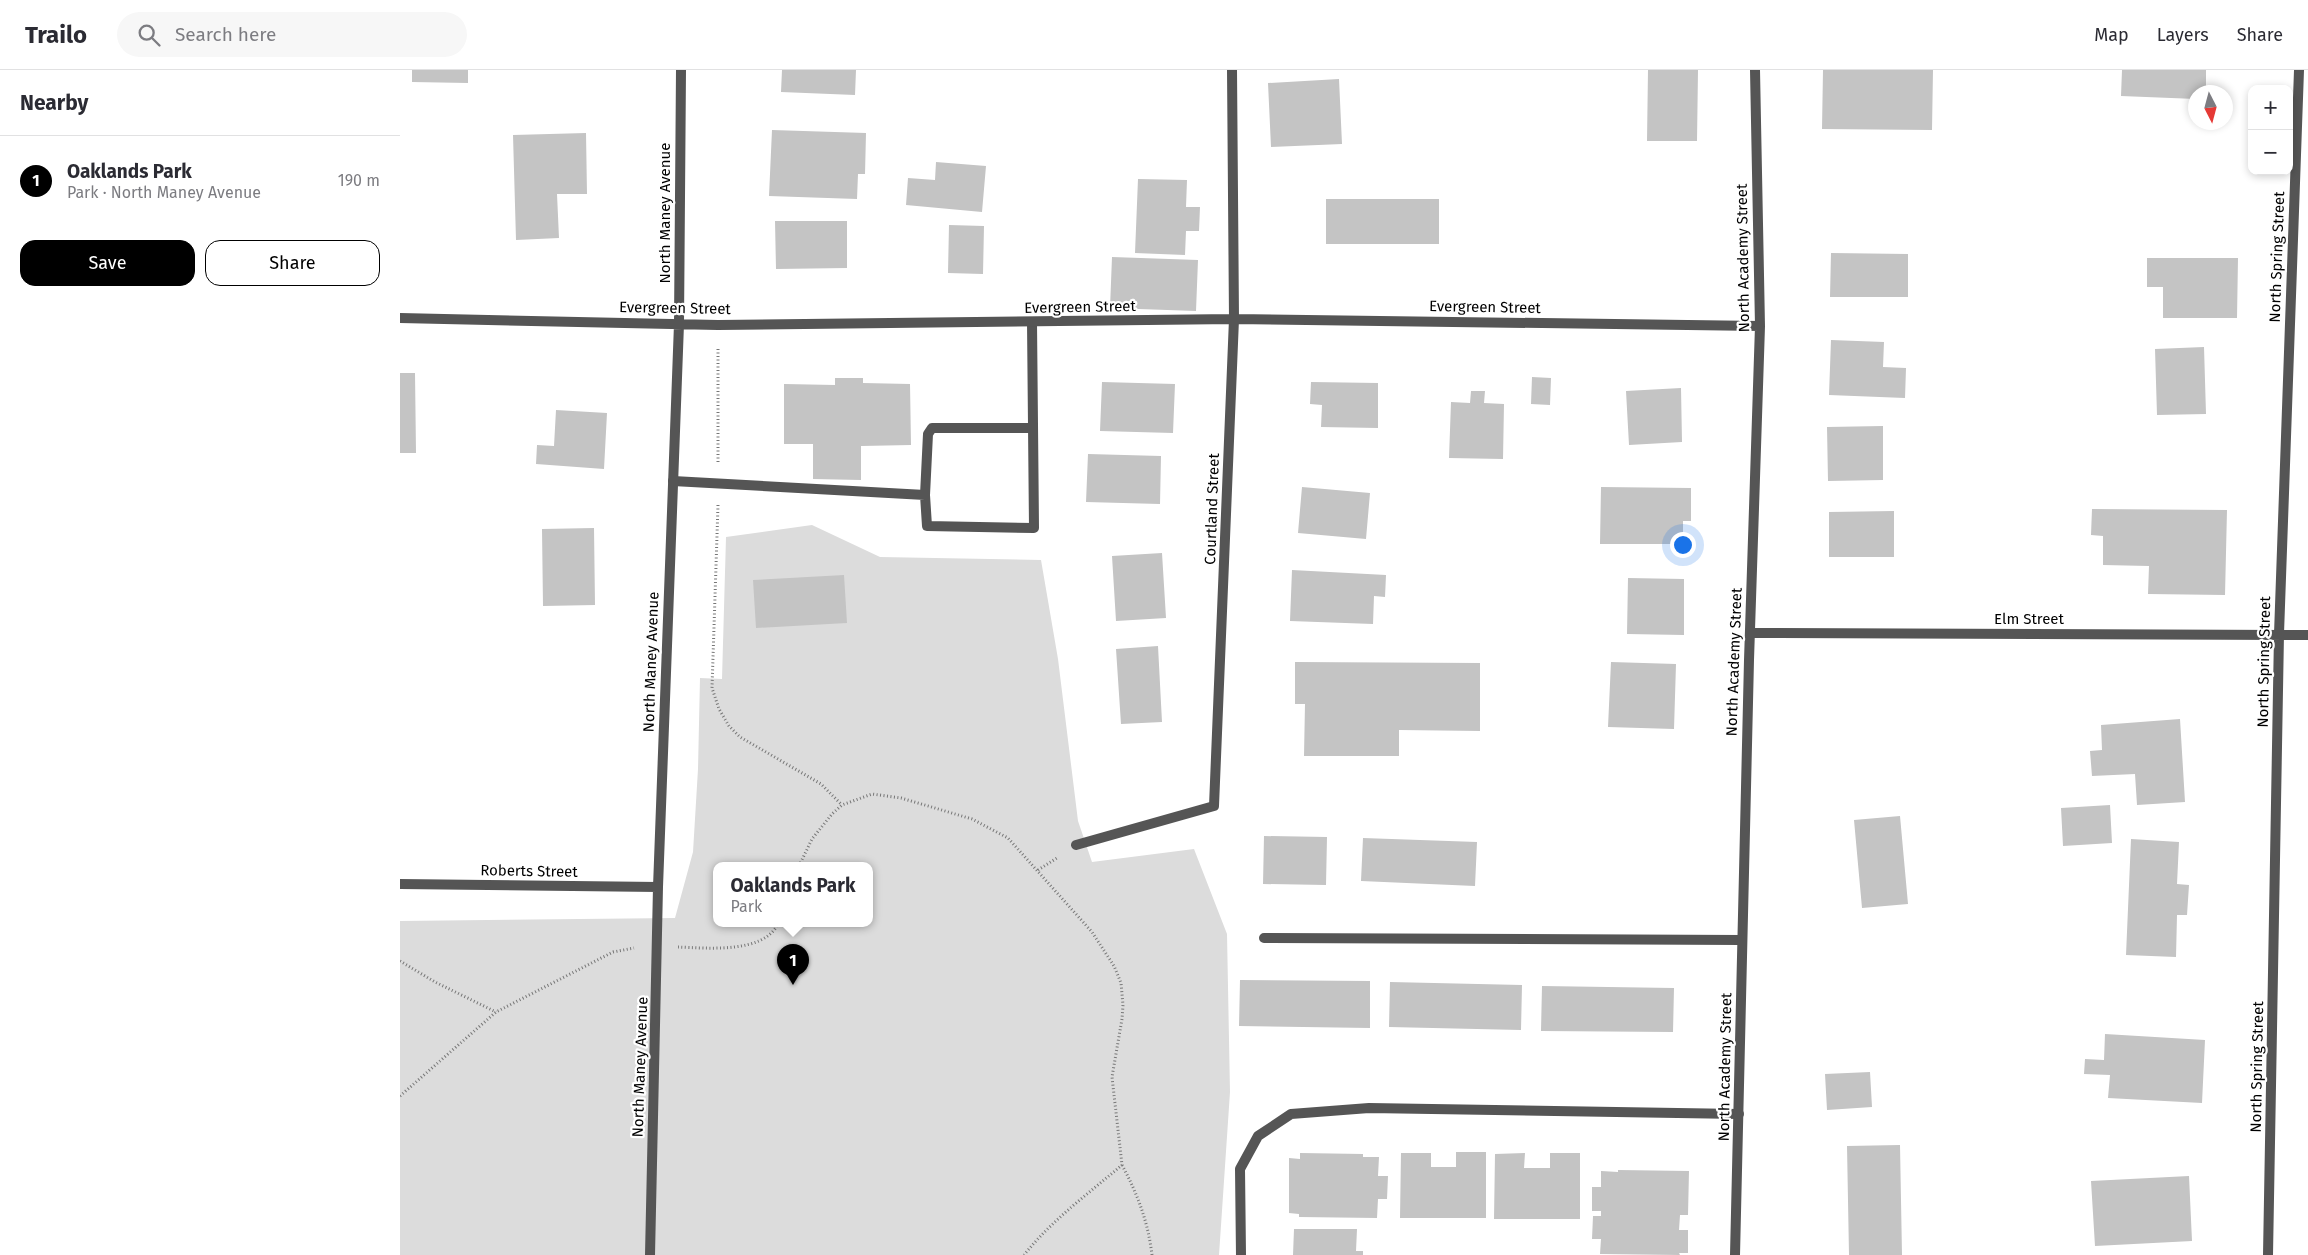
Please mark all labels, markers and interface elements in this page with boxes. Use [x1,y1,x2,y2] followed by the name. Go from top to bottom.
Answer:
[117,12,467,57] search box
[25,21,87,49] text: Trailo
[135,21,163,49] icon: search
[175,23,276,46] text: Search here
[2094,24,2129,46] text: Map
[2157,24,2209,46] text: Layers
[2237,24,2283,46] text: Share
[2188,85,2233,130] north arrow
[2248,85,2293,175] map controls
[2248,85,2293,130] button: +
[20,90,88,116] text: Nearby
[2248,130,2293,175] button: −
[656,143,674,283] street label: North Maney Avenue
[67,160,192,183] text: Oaklands Park
[32,171,40,190] text: 1
[338,171,380,190] text: 190 m
[67,183,261,202] text: Park · North Maney Avenue
[1733,183,1753,332] street label: North Academy Street
[2266,190,2288,323] street label: North Spring Street
[20,240,195,286] button: Save
[205,240,380,286] button: Share
[1024,297,1137,317] street label: Evergreen Street
[1429,297,1542,317] street label: Evergreen Street
[619,298,732,318] street label: Evergreen Street
[1201,452,1223,565] street label: Courtland Street
[1670,532,1696,558] your location
[1722,587,1746,737] street label: North Academy Street
[640,591,662,733] street label: North Maney Avenue
[2254,596,2274,728] street label: North Spring Street
[1994,610,2065,628] street label: Elm Street
[480,861,579,881] street label: Roberts Street
[713,862,873,927] popup
[731,874,855,897] text: Oaklands Park
[731,897,762,916] text: Park
[777,944,809,985] pin: 1
[1715,992,1735,1141] street label: North Academy Street
[629,996,651,1138] street label: North Maney Avenue
[2247,1001,2267,1133] street label: North Spring Street

